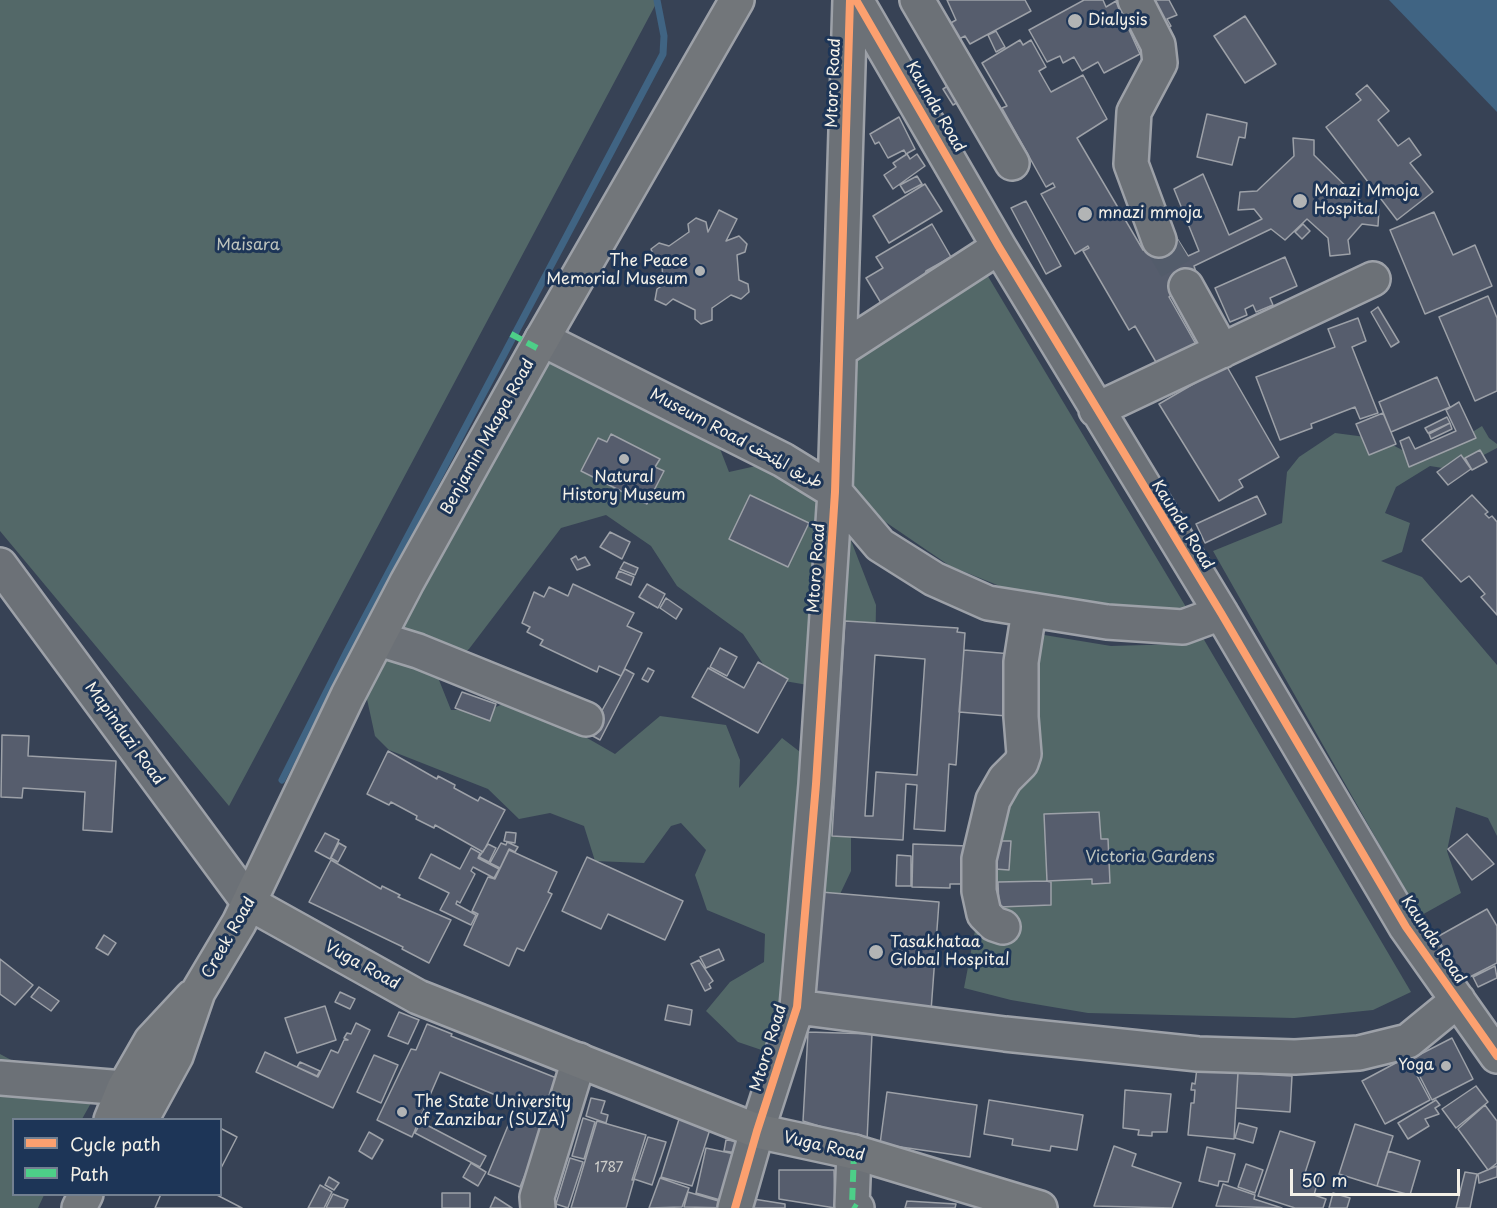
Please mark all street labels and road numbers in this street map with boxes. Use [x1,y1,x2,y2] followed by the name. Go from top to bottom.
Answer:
[823,38,845,128] street label: Mtoro Road
[901,58,969,156] street label: Kaunda Road
[437,356,539,518] street label: Benjamin Mkapa Road
[646,385,826,493] street label: Museum Road طريق المتحف
[1147,477,1217,573] street label: Kaunda Road
[804,522,830,614] street label: Mtoro Road
[80,679,168,789] street label: Mapinduzi Road
[1397,892,1469,988] street label: Kaunda Road
[198,894,260,982] street label: Creek Road
[321,938,403,994] street label: Vuga Road
[747,1002,791,1094] street label: Mtoro Road
[782,1128,866,1166] street label: Vuga Road

